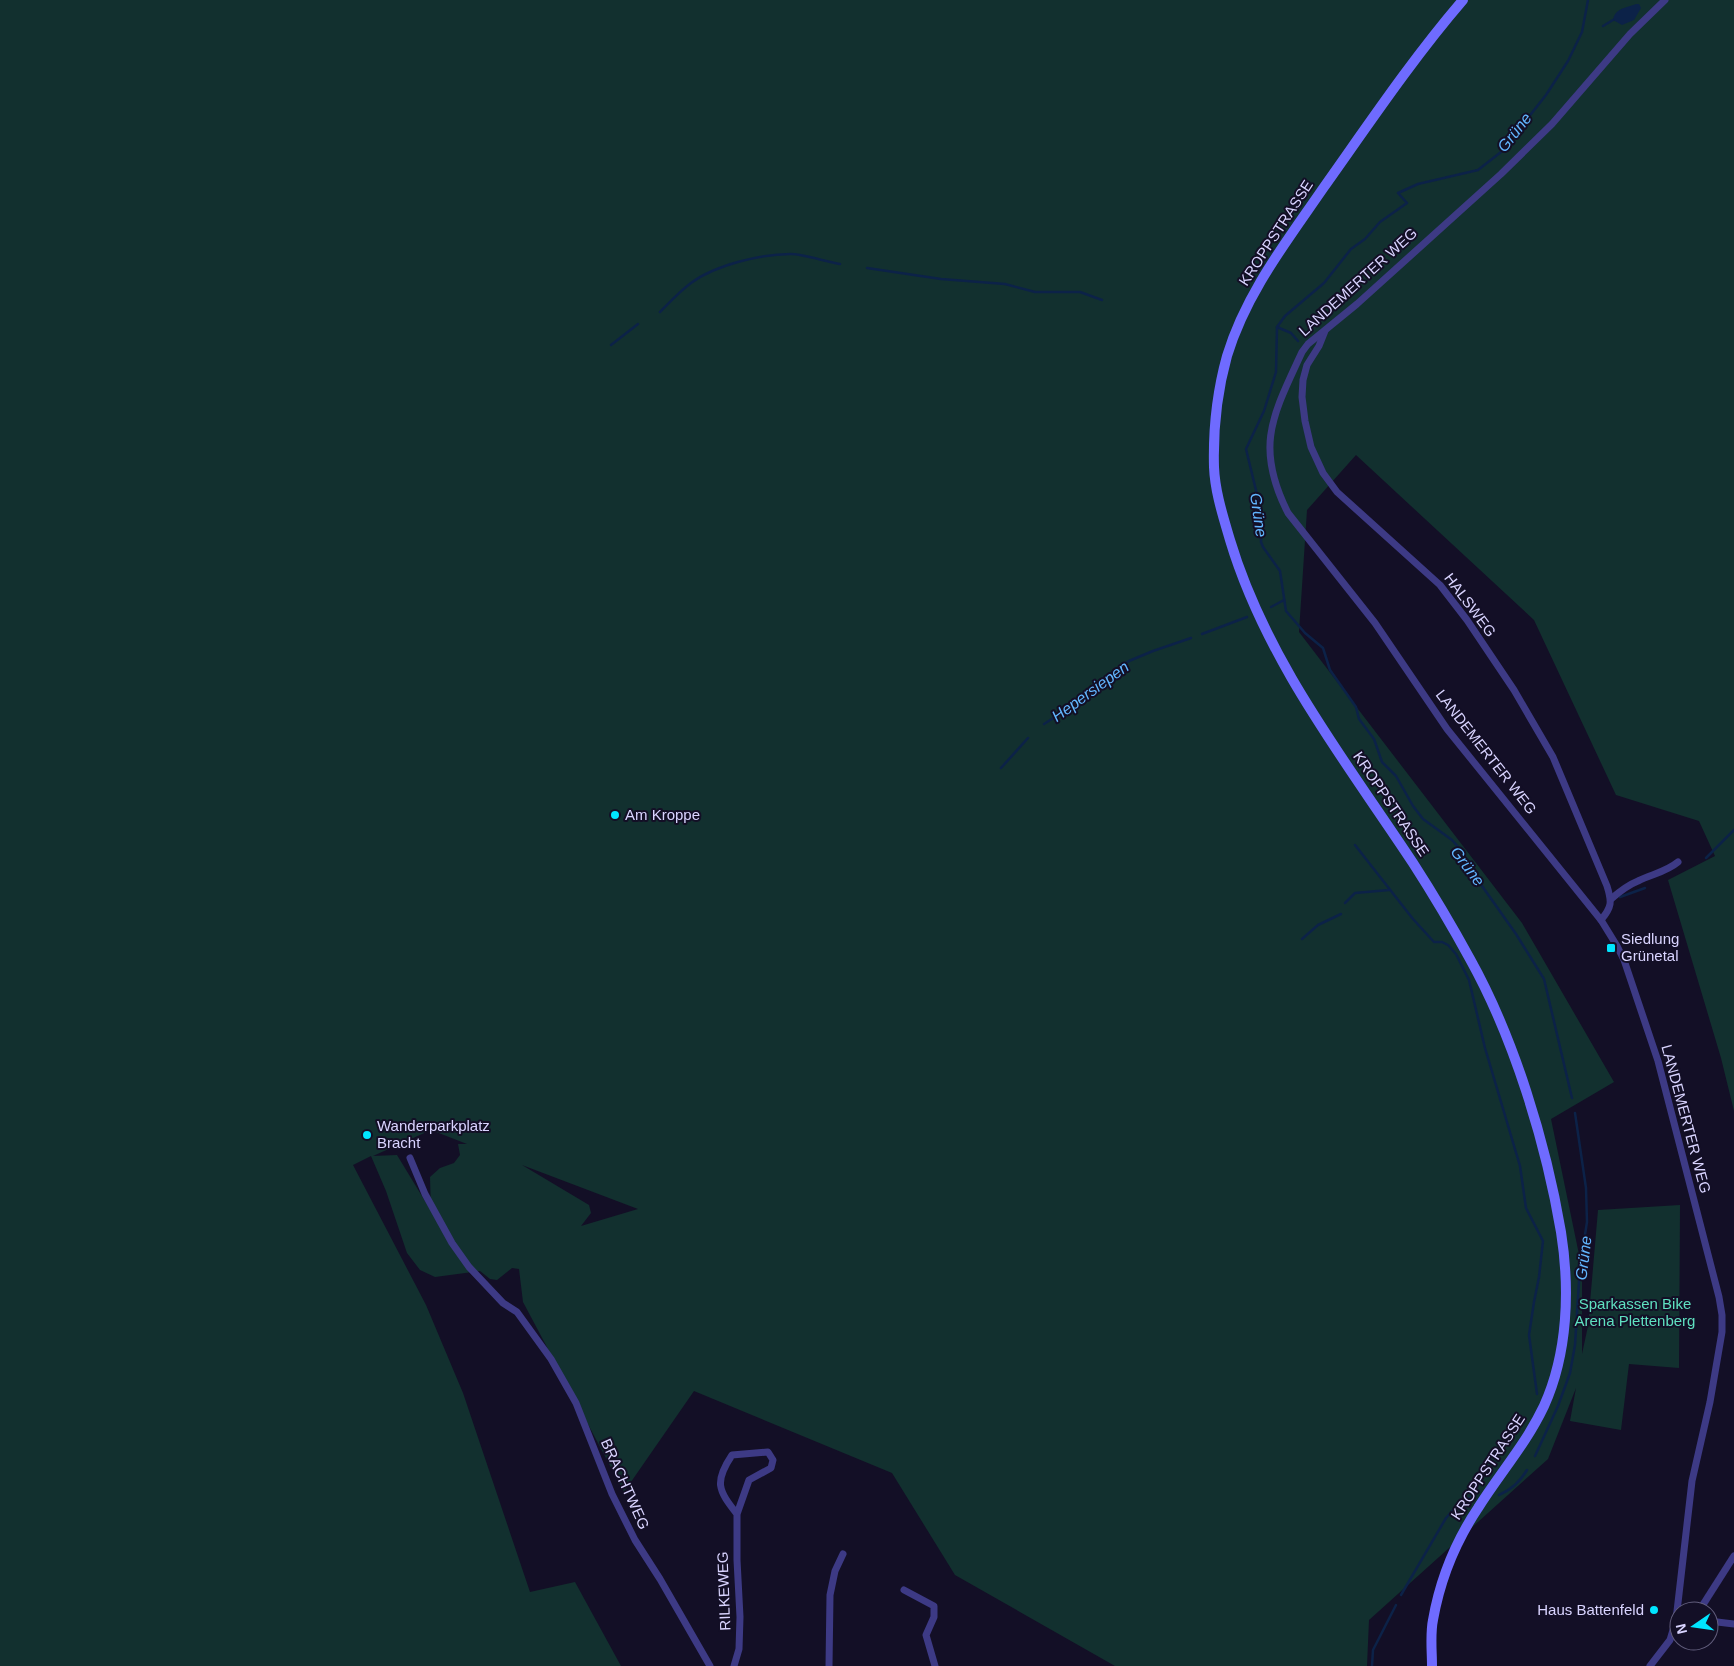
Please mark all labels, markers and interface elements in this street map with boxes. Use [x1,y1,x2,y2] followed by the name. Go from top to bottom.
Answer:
[1494,109,1535,155] water label: Grüne
[1235,177,1316,289] street label: KROPPSTRASSE
[1295,224,1420,339] street label: LANDEMERTER WEG
[1247,492,1270,538] water label: Grüne
[1441,570,1500,640] street label: HALSWEG
[1049,658,1132,725] water label: Hepersiepen
[1433,686,1540,817] street label: LANDEMERTER WEG
[1350,748,1433,859] street label: KROPPSTRASSE
[625,806,700,823] place label: Am Kroppe
[609,809,621,821] marker: Am Kroppe
[1447,843,1488,889] water label: Grüne
[1621,930,1679,964] place label: Siedlung Grünetal
[1605,942,1617,954] marker: Siedlung Grünetal
[1658,1043,1715,1195] street label: LANDEMERTER WEG
[377,1117,490,1151] place label: Wanderparkplatz Bracht
[361,1129,373,1141] marker: Wanderparkplatz Bracht
[1572,1235,1595,1281] water label: Grüne
[1575,1295,1695,1329] park label: Sparkassen Bike Arena Plettenberg
[1447,1411,1528,1523] street label: KROPPSTRASSE
[598,1436,653,1532] street label: BRACHTWEG
[714,1551,733,1631] street label: RILKEWEG
[1537,1601,1644,1618] place label: Haus Battenfeld
[1669,1601,1719,1651] north arrow
[1648,1604,1660,1616] marker: Haus Battenfeld
[1672,1622,1690,1636] text: N

